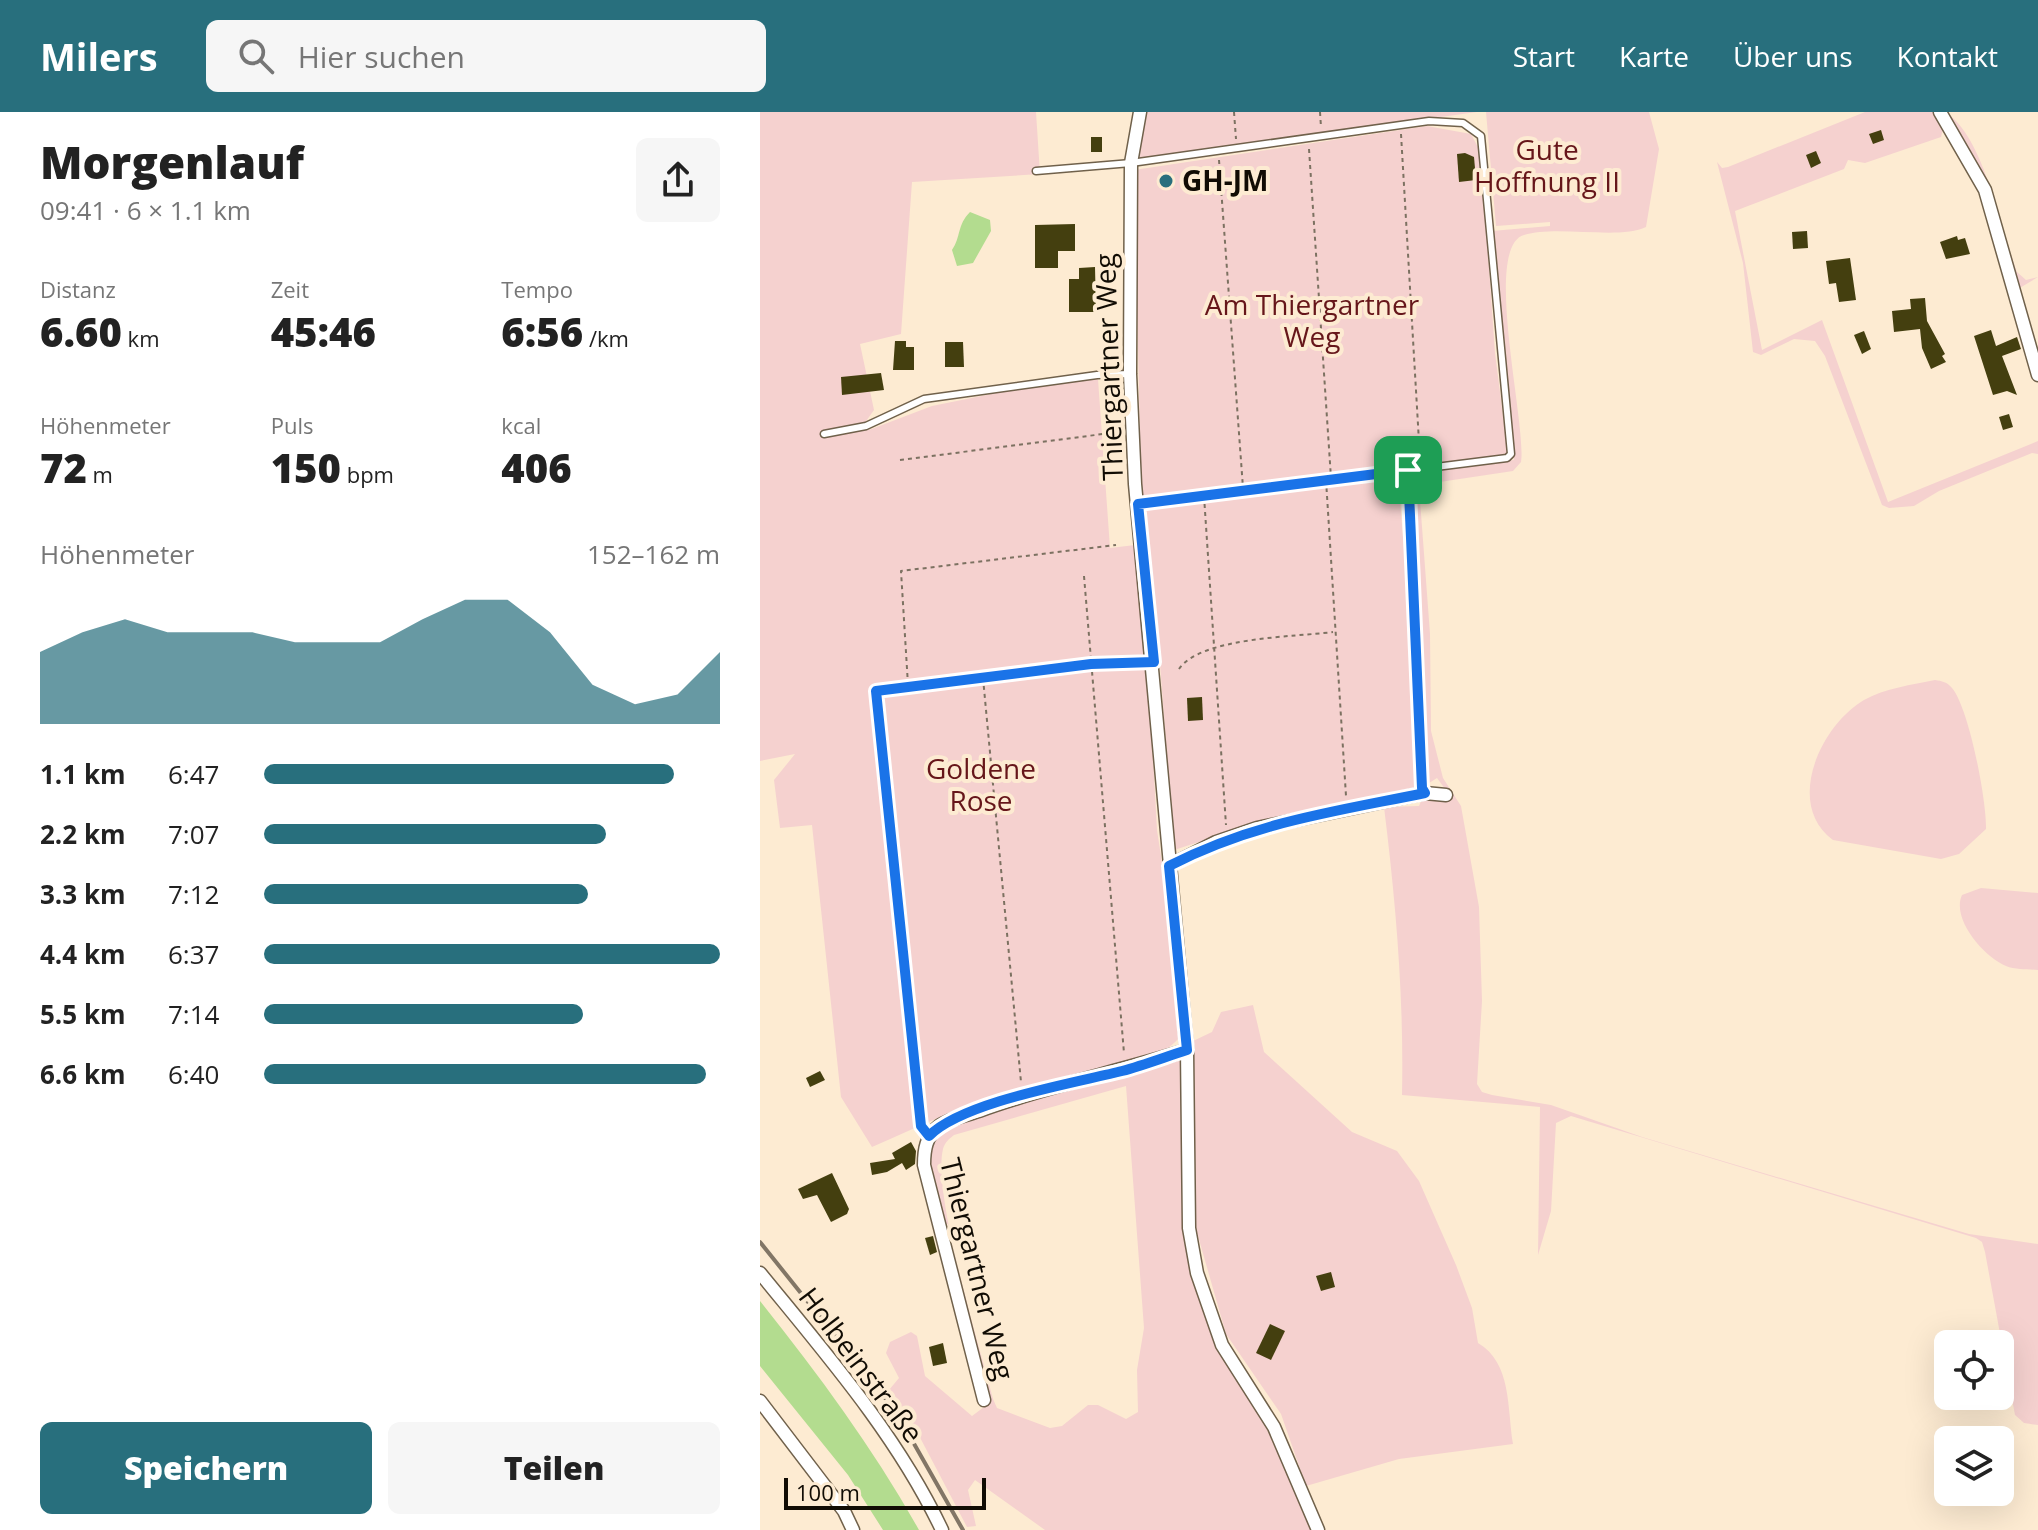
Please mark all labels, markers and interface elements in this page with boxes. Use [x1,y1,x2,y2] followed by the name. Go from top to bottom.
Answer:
[206,20,766,92] search box
[40,30,158,82] text: Milers
[234,34,278,78] icon: search
[298,36,465,77] text: Hier suchen
[1513,37,1575,75] text: Start
[1619,37,1689,75] text: Karte
[1733,37,1853,75] text: Über uns
[1897,37,1998,75] text: Kontakt
[1474,130,1620,200] park label: Gute Hoffnung II
[40,132,304,192] text: Morgenlauf
[636,138,720,222] button: share
[1182,161,1268,199] place label: GH-JM
[1157,172,1175,190] marker: GH-JM
[40,192,251,228] text: 09:41 · 6 × 1.1 km
[1085,253,1131,481] street label: Thiergartner Weg
[40,274,116,304] text: Distanz
[271,274,309,304] text: Zeit
[501,274,573,304] text: Tempo
[1205,285,1420,355] park label: Am Thiergartner Weg
[40,304,122,359] text: 6.60
[271,304,376,359] text: 45:46
[501,304,583,359] text: 6:56
[122,323,160,353] text: km
[583,323,629,353] text: /km
[40,410,171,440] text: Höhenmeter
[271,410,313,440] text: Puls
[501,410,541,440] text: kcal
[1374,436,1442,504] pin
[40,440,87,495] text: 72
[271,440,341,495] text: 150
[501,440,572,495] text: 406
[1386,448,1430,492] icon: arrive
[87,459,113,489] text: m
[341,459,394,489] text: bpm
[40,536,194,572] text: Höhenmeter
[587,536,720,572] text: 152–162 m
[926,749,1036,819] park label: Goldene Rose
[40,756,126,792] text: 1.1 km
[168,756,219,792] text: 6:47
[40,816,126,852] text: 2.2 km
[168,816,219,852] text: 7:07
[40,876,126,912] text: 3.3 km
[168,876,219,912] text: 7:12
[40,936,126,972] text: 4.4 km
[168,936,219,972] text: 6:37
[40,996,126,1032] text: 5.5 km
[168,996,219,1032] text: 7:14
[40,1056,126,1092] text: 6.6 km
[168,1056,219,1092] text: 6:40
[932,1154,1024,1384] street label: Thiergartner Weg
[791,1279,933,1450] street label: Holbeinstraße
[1934,1330,2014,1506] map controls
[1934,1330,2014,1410] button: locate
[40,1422,372,1514] button: Speichern
[388,1422,720,1514] button: Teilen
[1934,1426,2014,1506] button: layers
[784,1474,986,1510] scale bar
[796,1477,860,1507] text: 100 m

